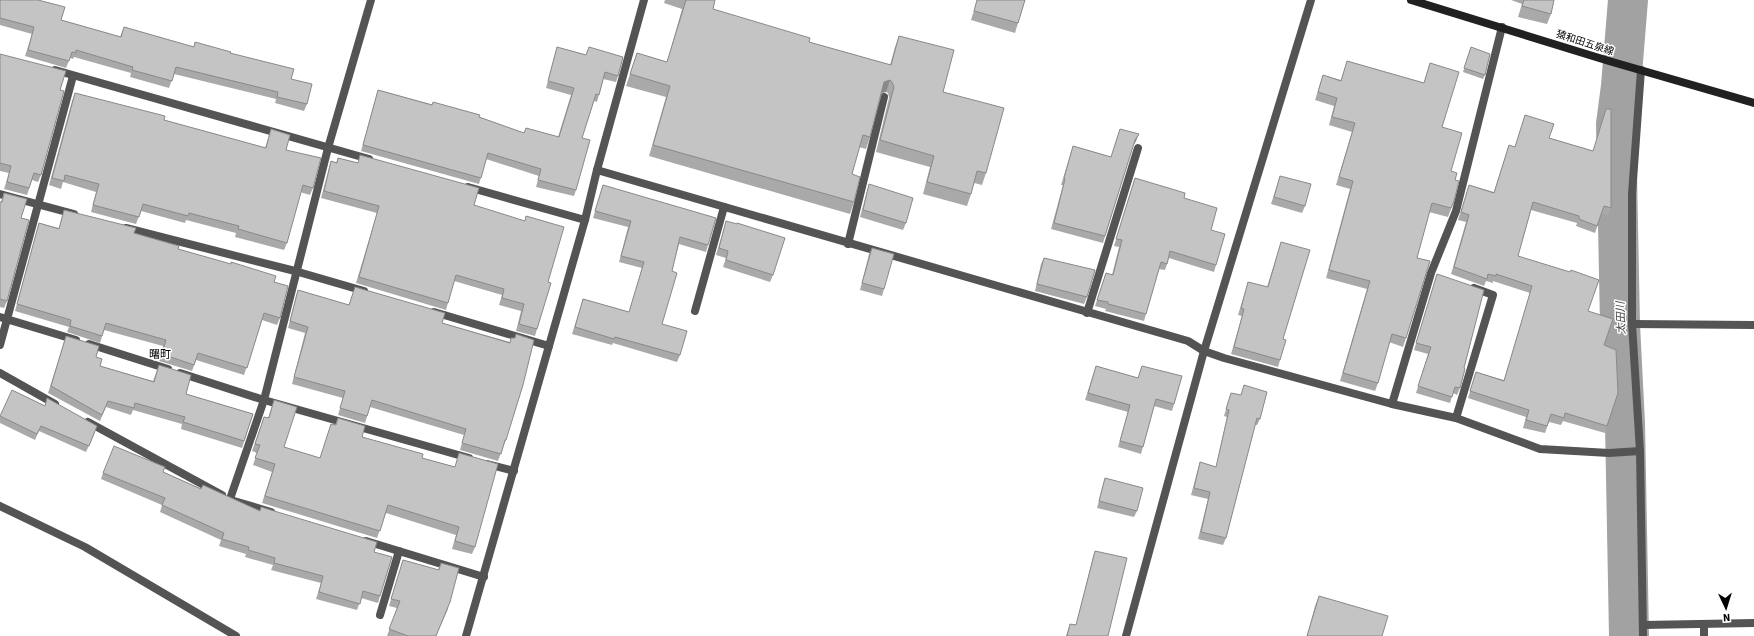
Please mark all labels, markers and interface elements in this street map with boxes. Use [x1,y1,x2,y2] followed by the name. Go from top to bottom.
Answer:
[1554,27,1616,59] street label: 猿和田五泉線
[1613,300,1629,335] water label: 太田川
[149,347,171,362] district label: 曙町
[1706,588,1746,628] north arrow
[1722,610,1731,625] text: N

